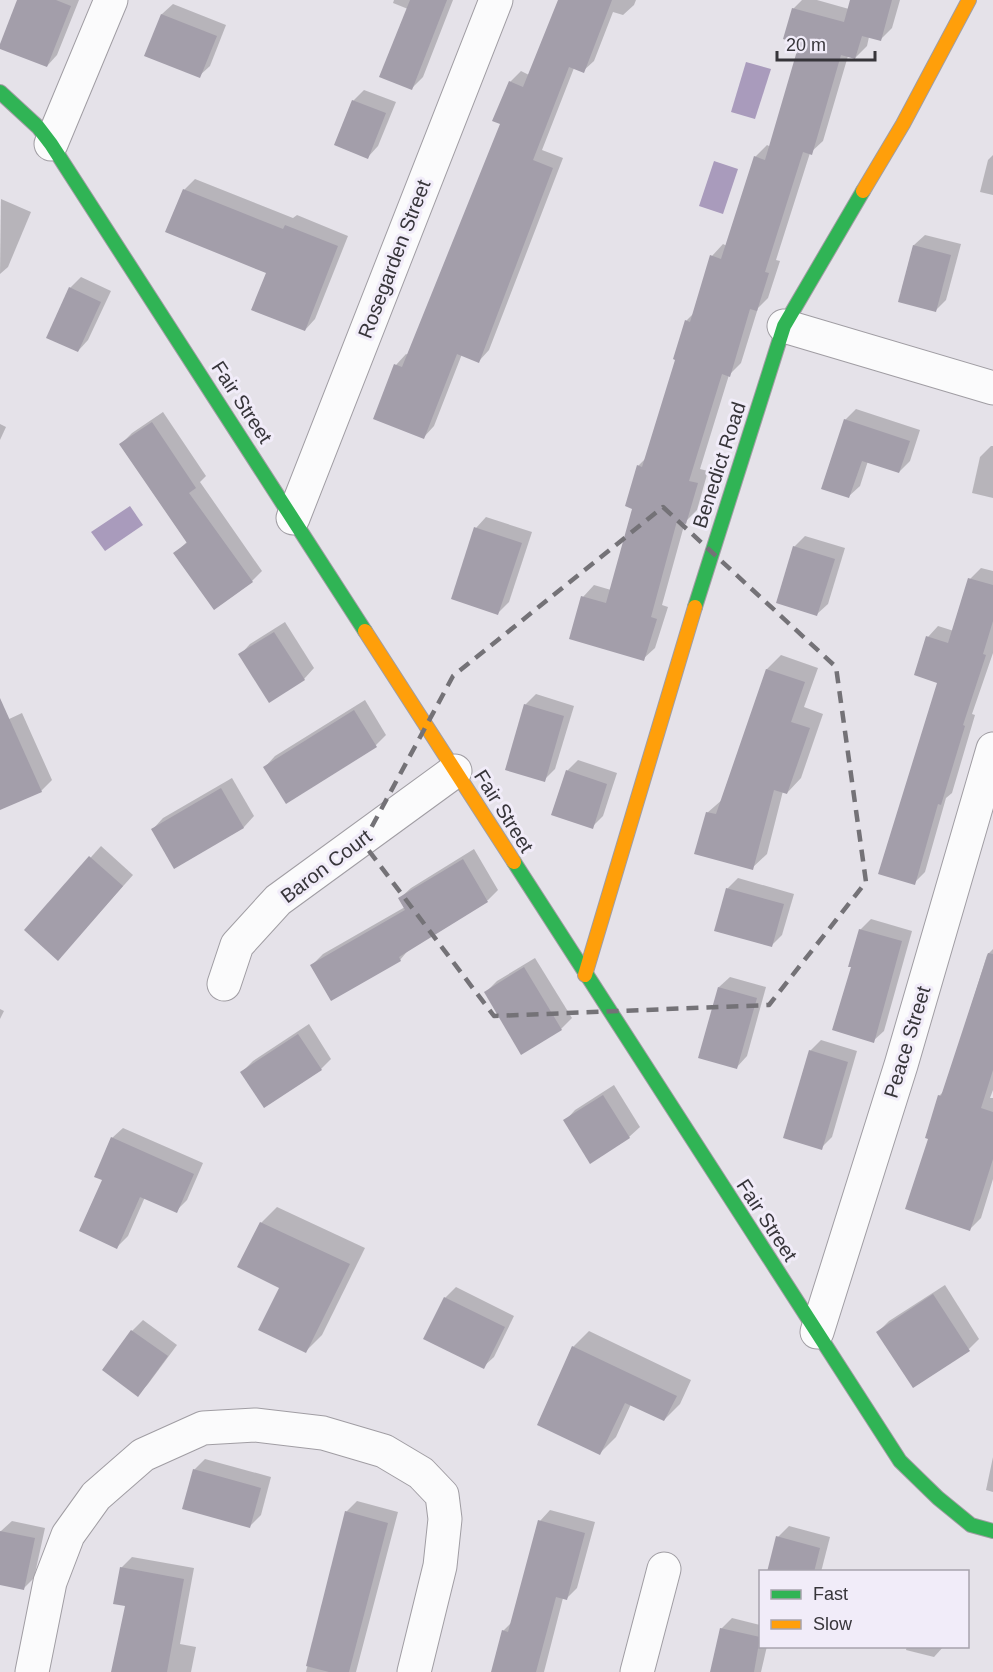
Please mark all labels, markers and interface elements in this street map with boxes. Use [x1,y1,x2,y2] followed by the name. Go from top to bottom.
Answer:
[777,24,874,62] scale bar
[786,35,826,55] text: 20 m
[354,176,435,341] street label: Rosegarden Street
[207,357,277,448] street label: Fair Street
[688,399,750,531] street label: Benedict Road
[470,766,538,857] street label: Fair Street
[276,825,376,907] street label: Baron Court
[880,983,935,1101] street label: Peace Street
[732,1175,802,1266] street label: Fair Street
[759,1570,969,1648] legend
[813,1584,848,1604] text: Fast
[813,1614,853,1634] text: Slow

